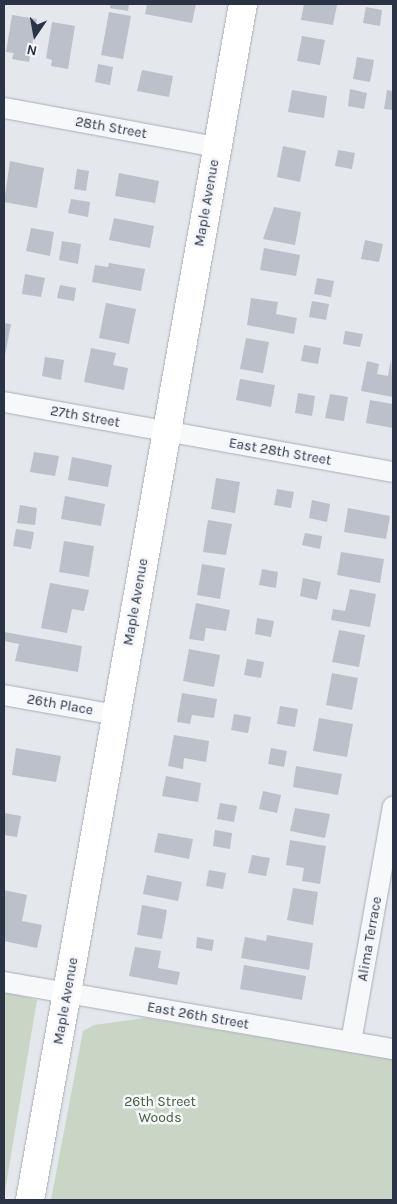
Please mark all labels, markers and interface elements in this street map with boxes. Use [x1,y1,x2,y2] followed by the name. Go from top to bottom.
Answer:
[10,10,60,60] north arrow
[25,41,38,60] text: N
[74,113,148,143] street label: 28th Street
[191,158,223,248] street label: Maple Avenue
[49,403,121,431] street label: 27th Street
[227,435,333,469] street label: East 28th Street
[120,557,152,647] street label: Maple Avenue
[26,691,94,719] street label: 26th Place
[354,895,386,983] street label: Alima Terrace
[50,956,82,1046] street label: Maple Avenue
[146,999,250,1033] street label: East 26th Street
[124,1094,196,1126] park label: 26th Street Woods

